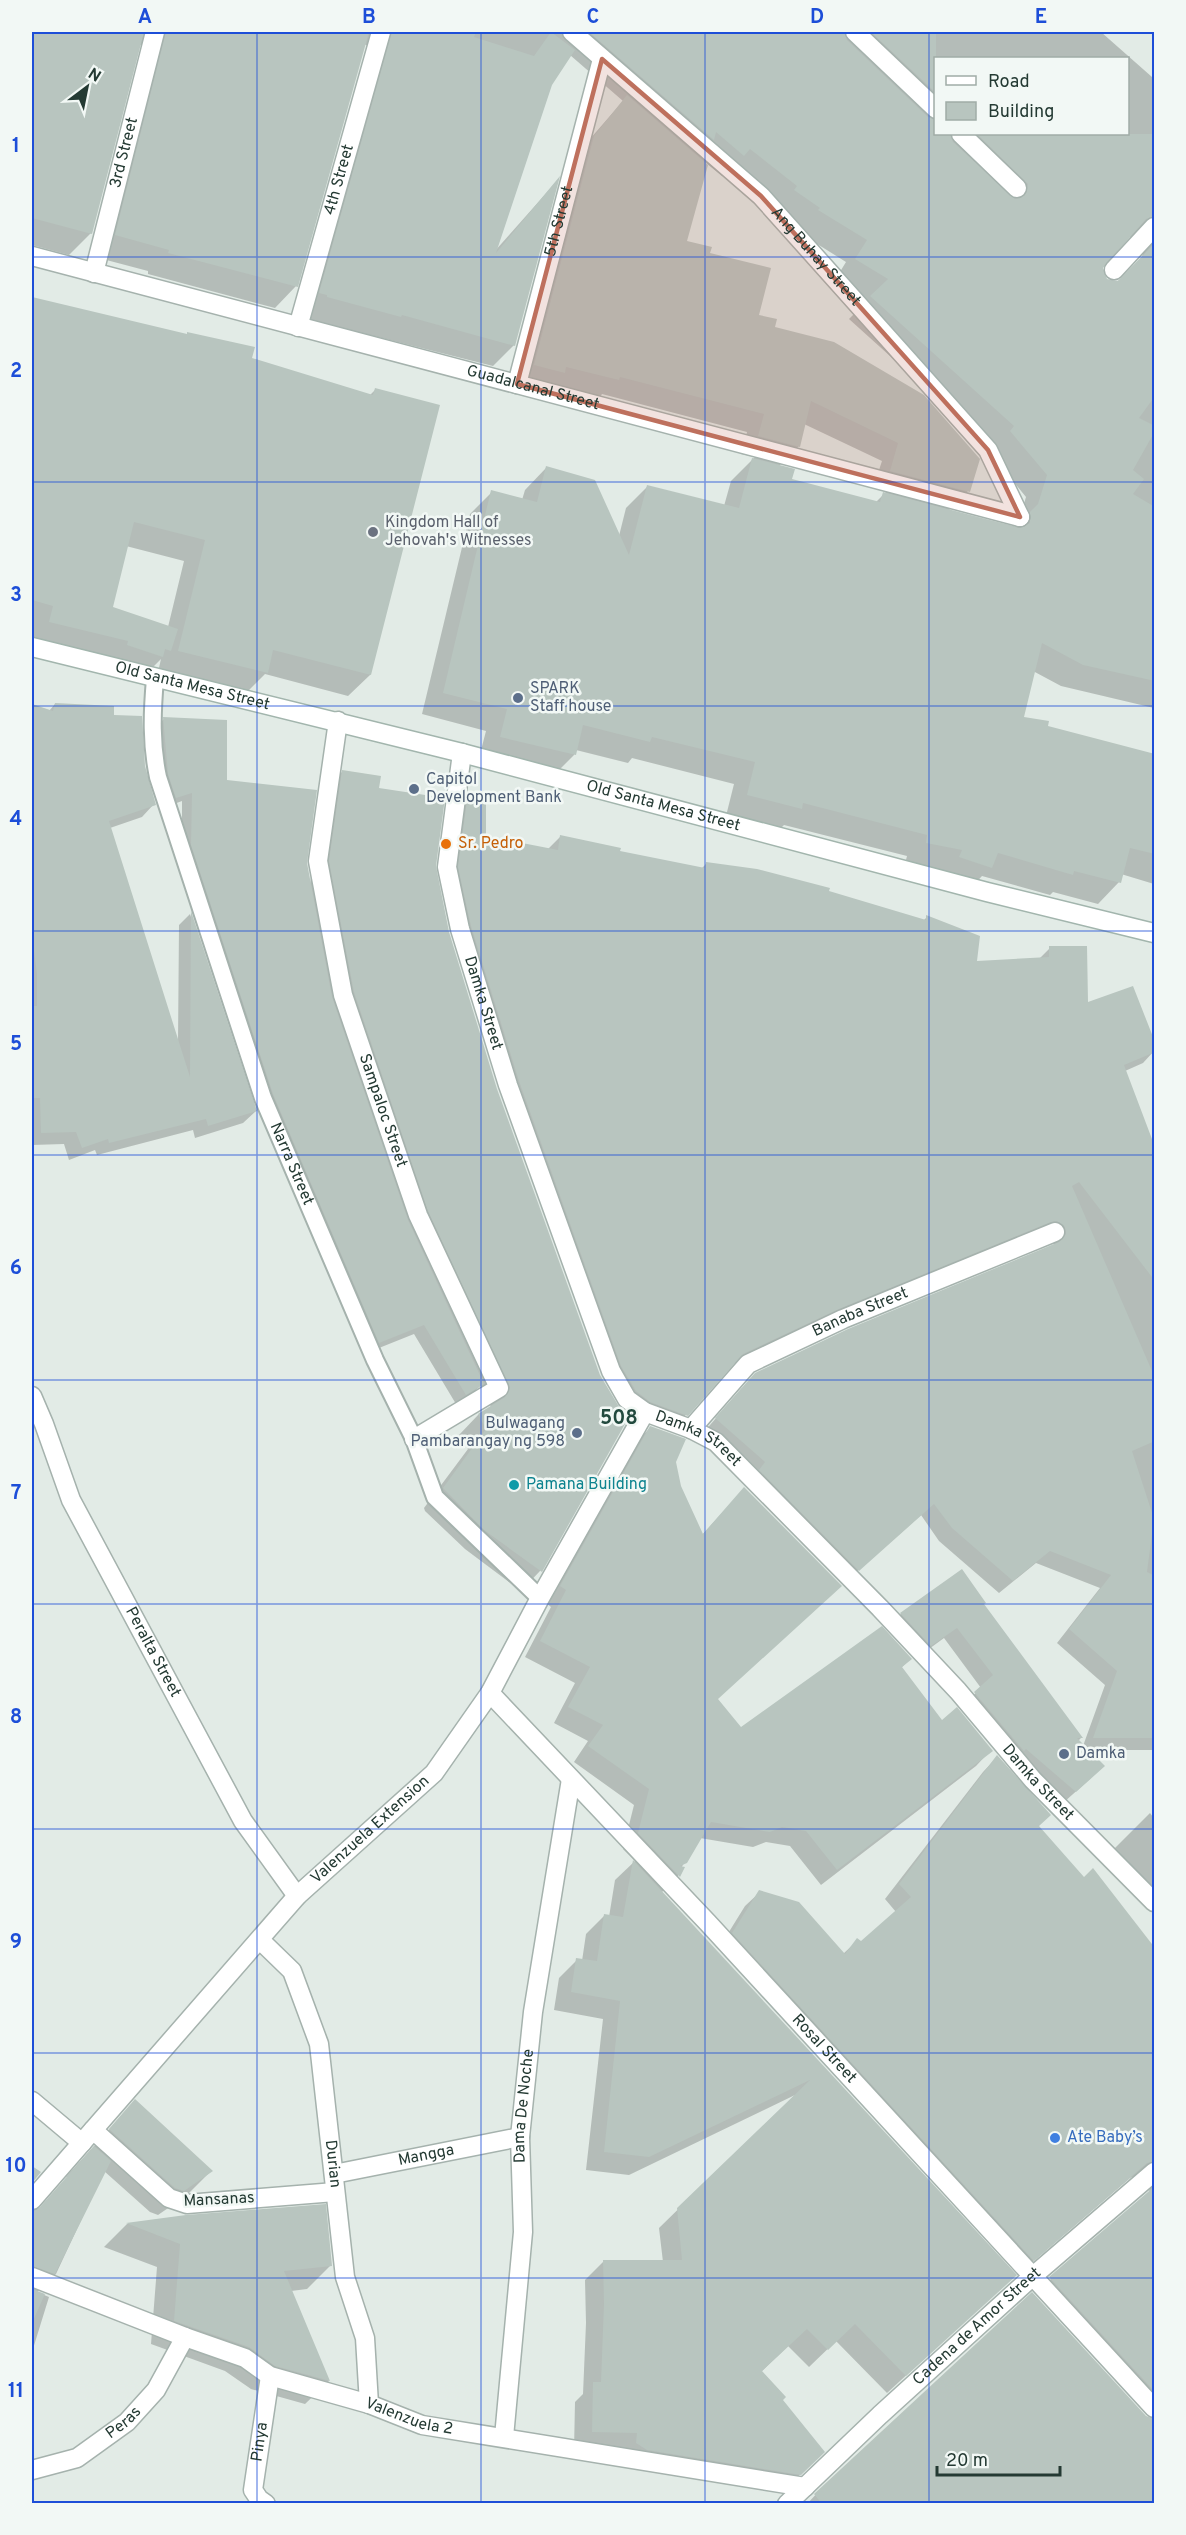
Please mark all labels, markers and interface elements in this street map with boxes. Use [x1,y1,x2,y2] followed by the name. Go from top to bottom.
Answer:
[138,5,152,31] text: A
[362,5,376,31] text: B
[587,5,599,31] text: C
[810,5,824,31] text: D
[1035,5,1047,31] text: E
[57,57,117,117] north arrow
[934,57,1129,135] legend
[84,64,104,88] text: N
[988,71,1030,94] text: Road
[988,101,1054,124] text: Building
[106,115,143,190] street label: 3rd Street
[12,134,20,160] text: 1
[320,142,359,217] street label: 4th Street
[541,184,578,259] street label: 5th Street
[766,203,865,311] street label: Ang Buhay Street
[10,359,22,385] text: 2
[464,361,601,415] street label: Guadalcanal Street
[385,513,532,551] place label: Kingdom Hall of Jehovah's Witnesses
[366,525,380,539] marker: Kingdom Hall of Jehovah's Witnesses
[10,583,22,609] text: 3
[113,658,272,715] street label: Old Santa Mesa Street
[530,679,611,717] place label: SPARK Staff house
[511,691,525,705] marker: SPARK Staff house
[426,770,562,808] place label: Capitol Development Bank
[584,776,742,836] street label: Old Santa Mesa Street
[407,782,421,796] marker: Capitol Development Bank
[10,807,22,833] text: 4
[458,834,524,854] place label: Sr. Pedro
[439,837,453,851] marker: Sr. Pedro
[459,954,507,1053] street label: Damka Street
[10,1032,22,1058] text: 5
[354,1051,411,1170] street label: Sampaloc Street
[265,1120,318,1208] street label: Narra Street
[10,1256,22,1282] text: 6
[809,1283,911,1342] street label: Banaba Street
[600,1406,638,1432] district label: 508
[652,1407,745,1471] street label: Damka Street
[411,1414,565,1452] place label: Bulwagang Pambarangay ng 598
[570,1426,584,1440] marker: Bulwagang Pambarangay ng 598
[526,1475,647,1495] place label: Pamana Building
[507,1478,521,1492] marker: Pamana Building
[11,1481,21,1507] text: 7
[120,1604,185,1701] street label: Peralta Street
[10,1705,22,1731] text: 8
[997,1740,1078,1825] street label: Damka Street
[1076,1744,1125,1764] place label: Damka
[1057,1747,1071,1761] marker: Damka
[307,1772,434,1888] street label: Valenzuela Extension
[10,1930,22,1956] text: 9
[787,2010,861,2088] street label: Rosal Street
[510,2048,539,2164] street label: Dama De Noche
[1067,2128,1143,2148] place label: Ate Baby’s
[1048,2131,1062,2145] marker: Ate Baby’s
[320,2139,345,2189] street label: Durian
[396,2140,456,2171] street label: Mangga
[5,2154,27,2180] text: 10
[183,2188,255,2212] street label: Mansanas
[909,2263,1045,2390] street label: Cadena de Amor Street
[8,2379,24,2405] text: 11
[362,2393,454,2440] street label: Valenzuela 2
[102,2403,146,2444] street label: Peras
[247,2421,273,2463] street label: Pinya
[937,2439,1060,2477] scale bar
[946,2450,988,2473] text: 20 m

